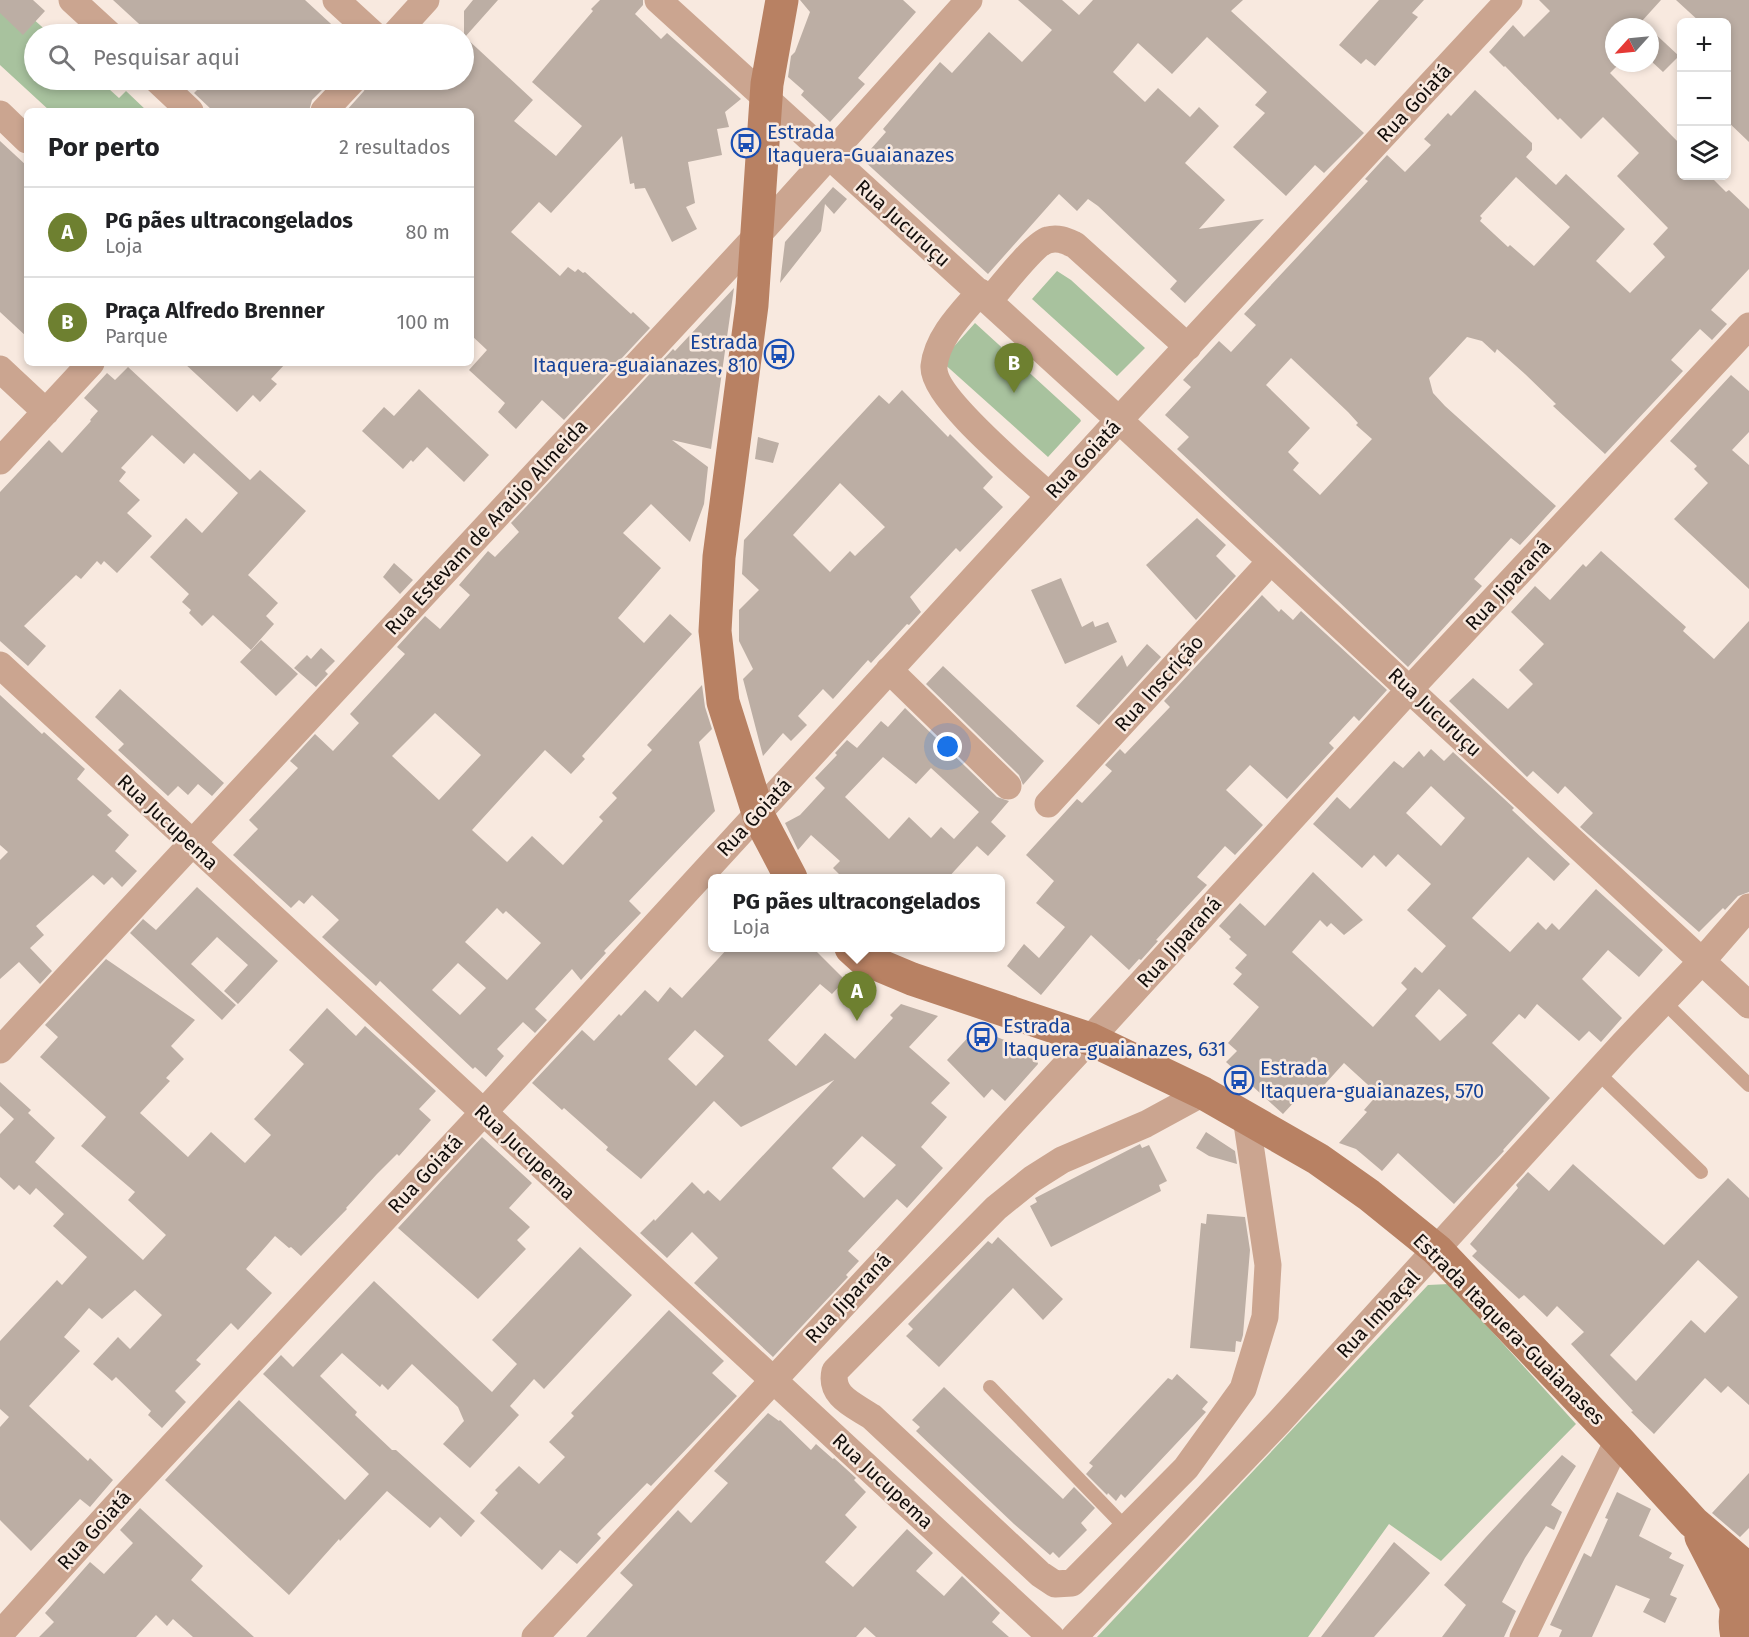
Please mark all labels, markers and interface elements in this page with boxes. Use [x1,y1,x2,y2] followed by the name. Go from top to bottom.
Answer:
[1605,18,1659,72] north arrow
[1677,18,1731,180] map controls
[1677,18,1731,72] button: +
[24,24,474,90] search box
[45,41,78,74] icon: search
[93,44,240,71] text: Pesquisar aqui
[1372,59,1456,147] street label: Rua Goiatá
[1677,72,1731,126] button: −
[767,120,954,167] place label: Estrada Itaquera-Guaianazes
[1677,126,1731,180] button: layers
[730,127,762,159] bus stop icon: Estrada Itaquera-Guaianazes
[48,132,160,163] text: Por perto
[339,135,450,159] text: 2 resultados
[850,174,955,272] street label: Rua Jucuruçu
[105,207,353,234] text: PG pães ultracongelados
[62,220,73,244] text: A
[405,220,450,244] text: 80 m
[105,234,143,258] text: Loja
[105,297,325,324] text: Praça Alfredo Brenner
[61,310,74,334] text: B
[397,310,450,334] text: 100 m
[105,324,168,348] text: Parque
[533,330,758,377] place label: Estrada Itaquera-guaianazes, 810
[763,338,795,370] bus stop icon: Estrada Itaquera-guaianazes, 810
[994,344,1034,393] pin: B
[380,414,592,640] street label: Rua Estevam de Araújo Almeida
[1041,415,1125,503] street label: Rua Goiatá
[1460,535,1556,635] street label: Rua Jiparaná
[1109,630,1209,737] street label: Rua Inscrição
[1383,663,1487,762] street label: Rua Jucuruçu
[933,732,962,761] your location
[112,769,224,875] street label: Rua Jucupema
[712,773,796,861] street label: Rua Goiatá
[708,874,1005,952] popup
[733,888,980,915] text: PG pães ultracongelados
[1132,891,1226,993] street label: Rua Jiparaná
[733,915,770,939] text: Loja
[838,972,876,1021] pin: A
[1003,1014,1227,1061] place label: Estrada Itaquera-guaianazes, 631
[966,1021,998,1053] bus stop icon: Estrada Itaquera-guaianazes, 631
[1260,1056,1484,1103] place label: Estrada Itaquera-guaianazes, 570
[1223,1064,1255,1096] bus stop icon: Estrada Itaquera-guaianazes, 570
[469,1099,581,1205] street label: Rua Jucupema
[383,1130,467,1218] street label: Rua Goiatá
[1408,1228,1610,1430] street label: Estrada Itaquera-Guaianases
[800,1248,896,1348] street label: Rua Jiparaná
[1331,1265,1426,1364] street label: Rua Imbaçal
[827,1428,939,1534] street label: Rua Jucupema
[52,1485,136,1575] street label: Rua Goiatá

